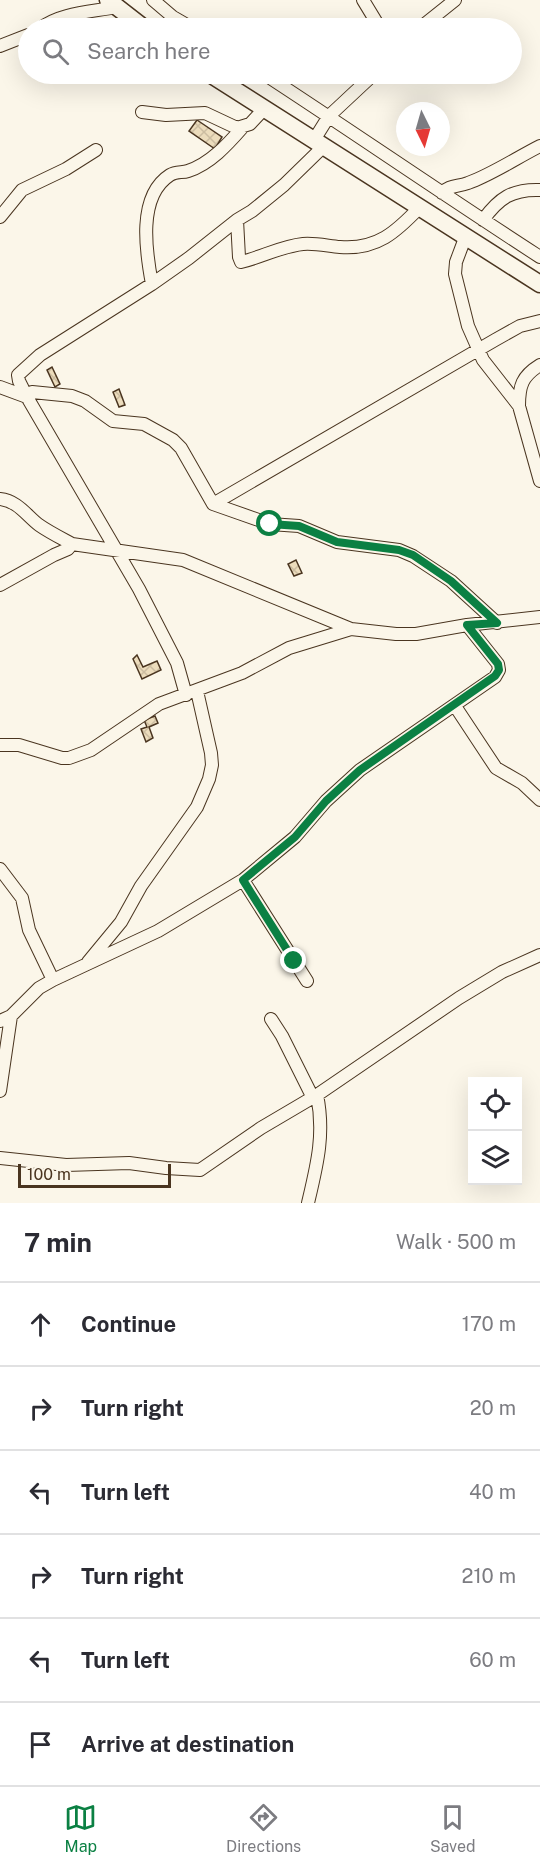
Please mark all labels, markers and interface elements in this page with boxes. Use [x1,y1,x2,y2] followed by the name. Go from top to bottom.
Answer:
[18,18,522,84] search box
[39,35,72,68] icon: search
[87,38,211,64] text: Search here
[396,102,450,156] north arrow
[256,510,282,536] route start
[280,947,306,973] route end
[468,1077,522,1185] map controls
[468,1077,522,1131] button: locate
[468,1131,522,1185] button: layers
[18,1161,171,1188] scale bar
[27,1165,71,1184] text: 100 m
[24,1227,92,1258] text: 7 min
[396,1230,516,1254] text: Walk · 500 m
[24,1308,57,1341] icon: ahead
[81,1311,176,1337] text: Continue
[462,1312,516,1336] text: 170 m
[24,1392,57,1425] icon: right
[81,1395,184,1421] text: Turn right
[470,1396,516,1420] text: 20 m
[24,1476,57,1509] icon: left
[81,1479,170,1505] text: Turn left
[469,1480,516,1504] text: 40 m
[24,1560,57,1593] icon: right
[81,1563,184,1589] text: Turn right
[462,1564,516,1588] text: 210 m
[24,1644,57,1677] icon: left
[81,1647,170,1673] text: Turn left
[469,1648,516,1672] text: 60 m
[24,1728,57,1761] icon: arrive
[81,1731,294,1757] text: Arrive at destination
[64,1801,97,1856] tab: Map
[226,1801,301,1856] tab: Directions
[430,1801,476,1856] tab: Saved

